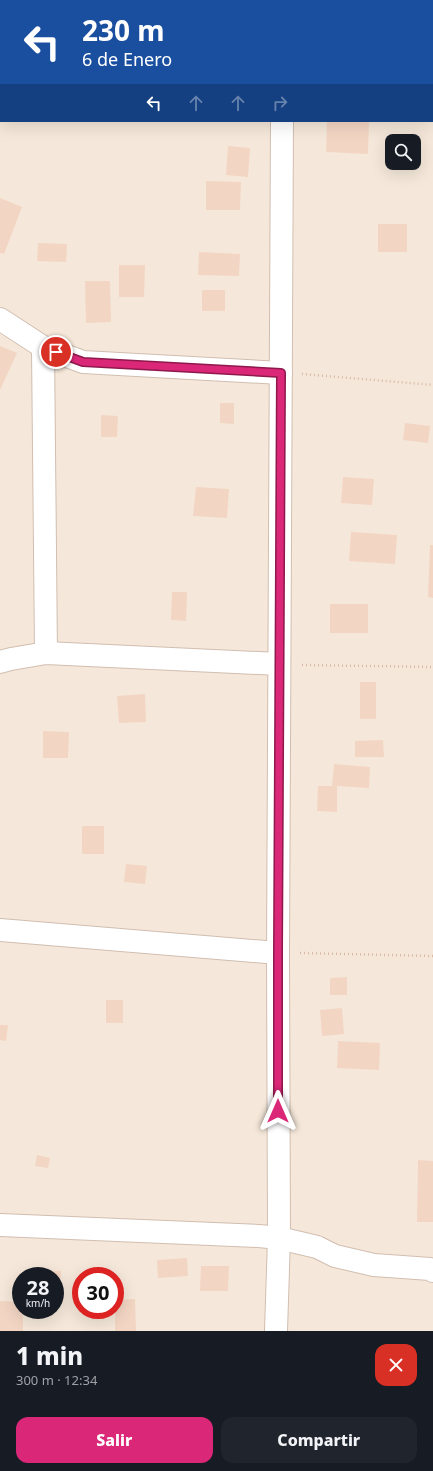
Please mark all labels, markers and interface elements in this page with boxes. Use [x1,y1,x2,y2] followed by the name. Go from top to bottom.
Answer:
[82,11,165,49] text: 230 m
[16,16,68,68] icon: left
[82,47,172,71] text: 6 de Enero
[143,92,165,114] icon: left
[185,92,207,114] icon: ahead
[227,92,249,114] icon: ahead
[269,92,291,114] icon: right
[385,134,421,170] map controls
[385,134,421,170] button: search
[39,335,73,369] pin
[45,341,67,363] icon: arrive
[257,1090,299,1132] position arrow
[72,1267,124,1319] speed limit sign: 30
[27,1274,49,1301] text: 28
[26,1296,50,1310] text: km/h
[16,1339,83,1372] text: 1 min
[375,1344,417,1386] button: close
[16,1371,97,1389] text: 300 m · 12:34
[16,1417,213,1463] button: Salir
[221,1417,417,1463] button: Compartir

